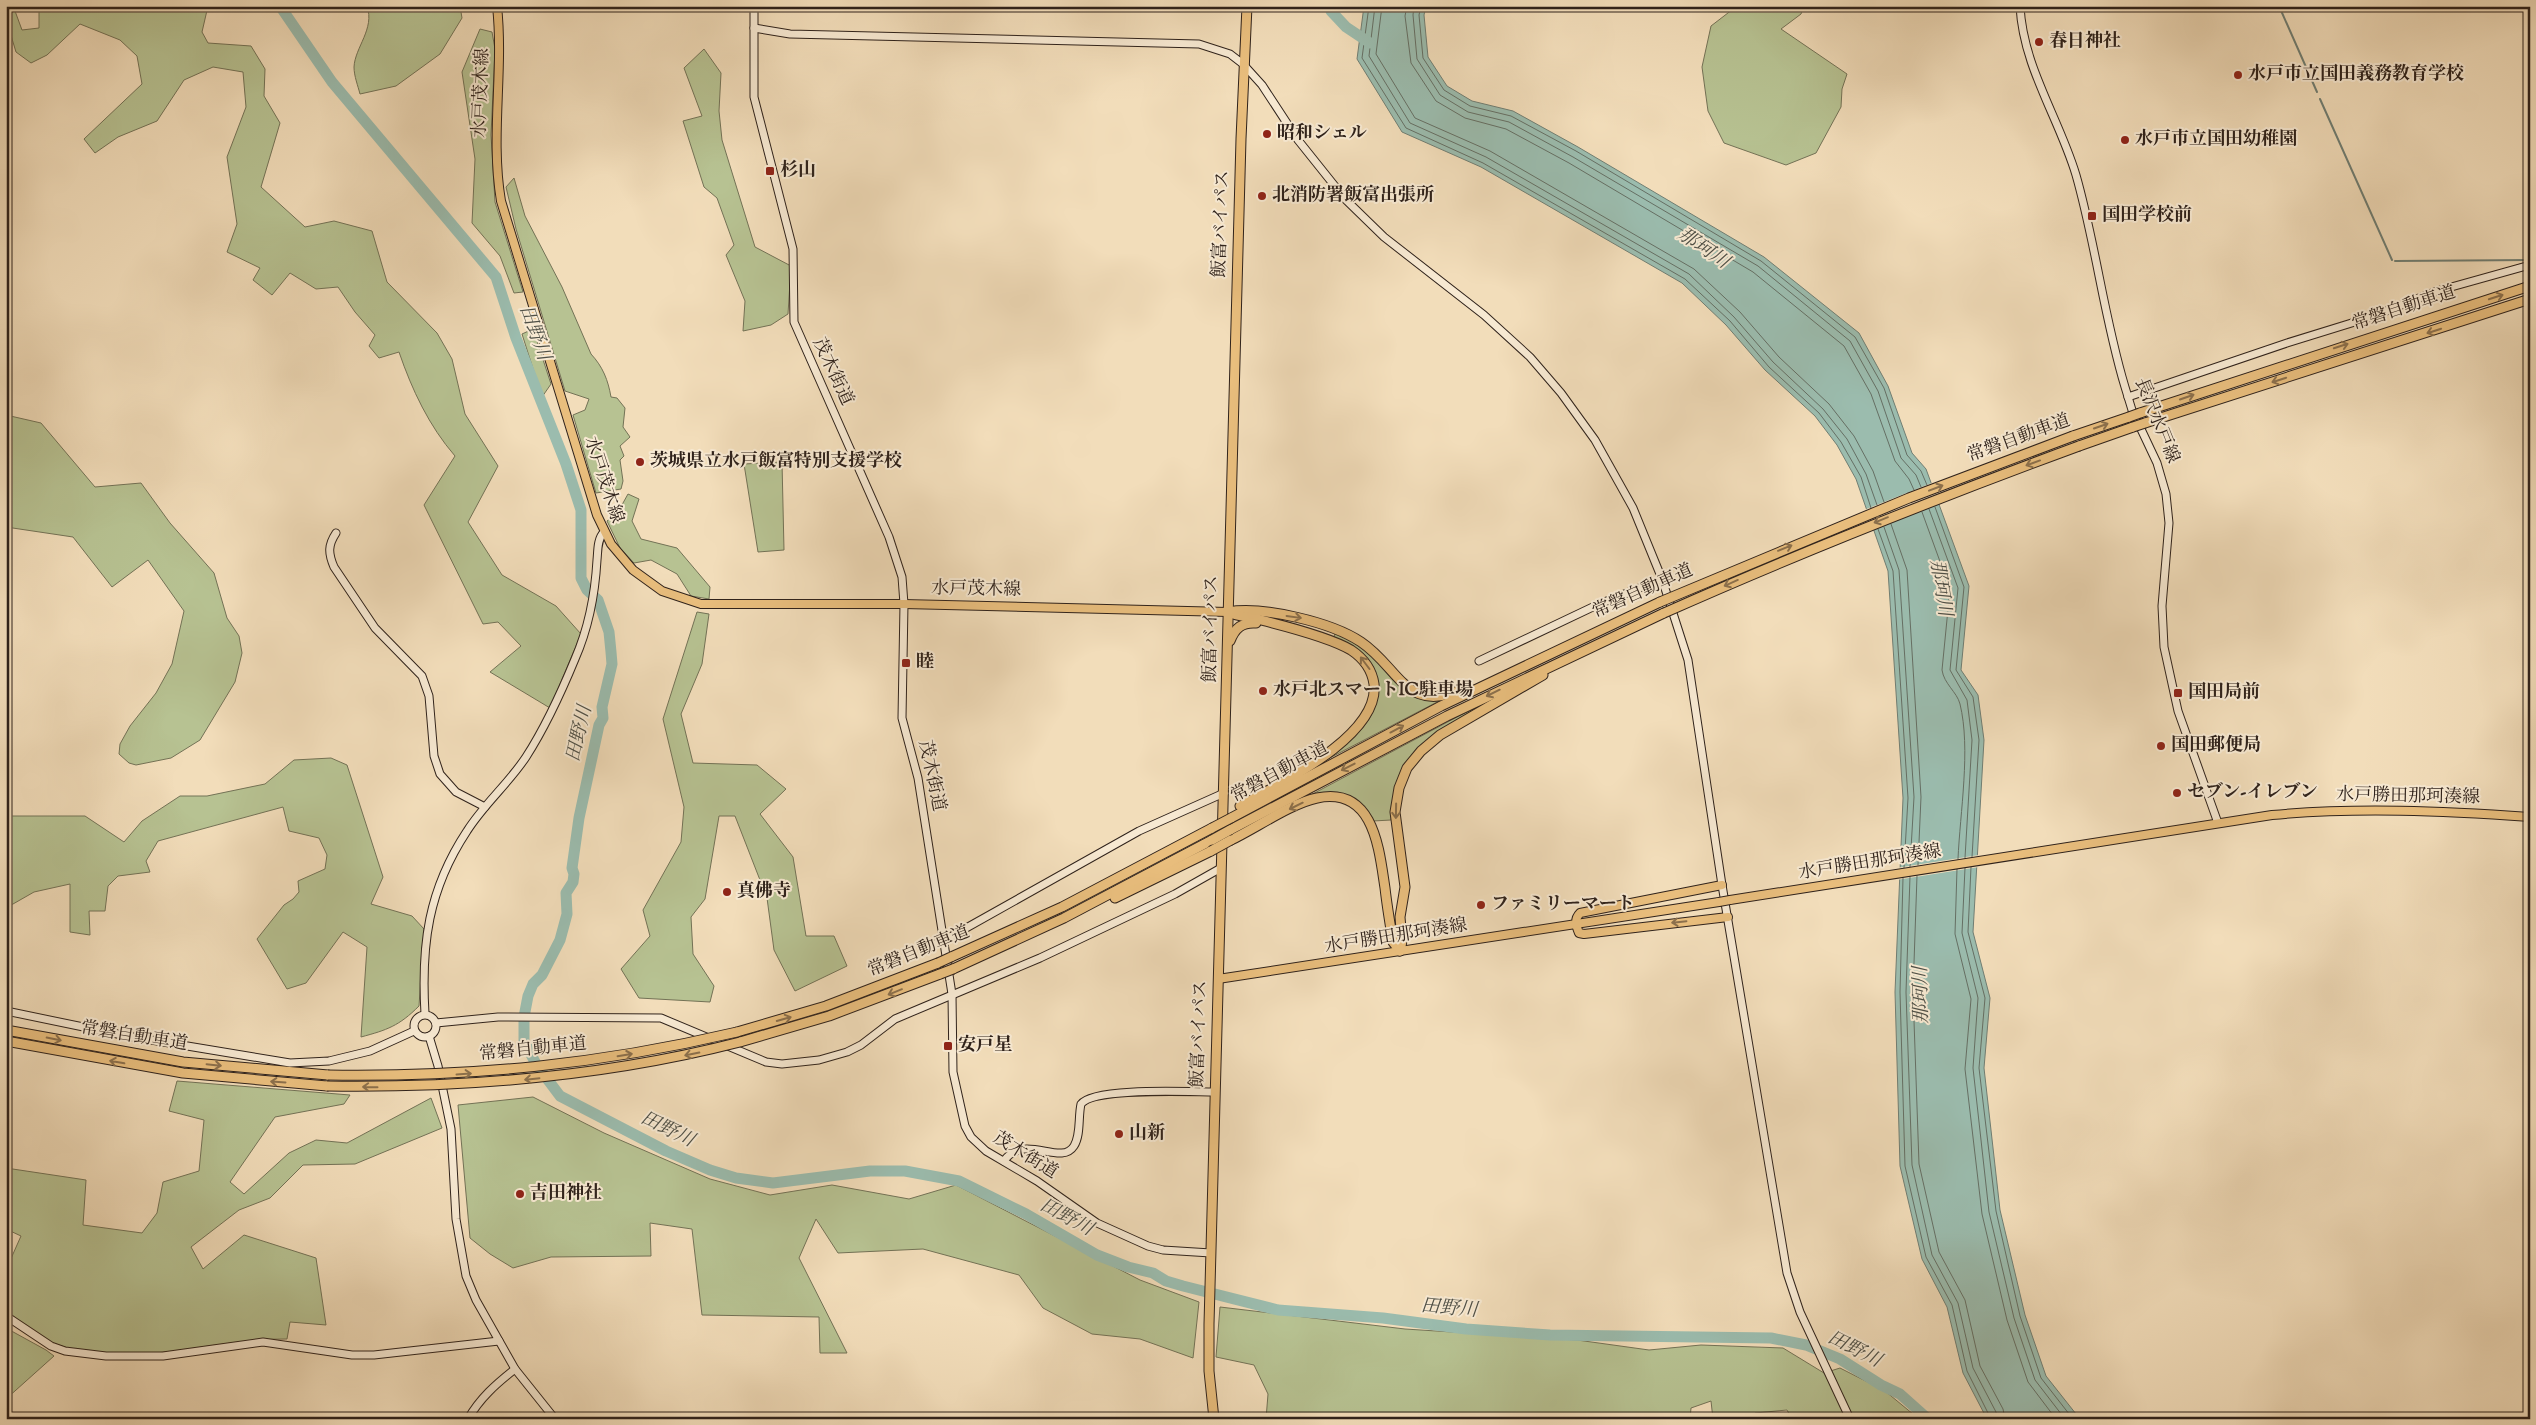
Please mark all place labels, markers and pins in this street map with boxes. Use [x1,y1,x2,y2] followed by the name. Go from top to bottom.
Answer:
[2049,29,2121,55] place label: 春日神社
[2033,36,2045,48] marker: 春日神社
[2248,62,2464,88] place label: 水戸市立国田義務教育学校
[2232,69,2244,81] marker: 水戸市立国田義務教育学校
[1277,121,1367,147] place label: 昭和シェル
[2135,127,2297,153] place label: 水戸市立国田幼稚園
[1261,128,1273,140] marker: 昭和シェル
[2119,134,2131,146] marker: 水戸市立国田幼稚園
[780,158,816,184] place label: 杉山
[764,165,776,177] marker: 杉山
[1272,183,1434,209] place label: 北消防署飯富出張所
[1256,190,1268,202] marker: 北消防署飯富出張所
[2102,203,2192,229] place label: 国田学校前
[2086,210,2098,222] marker: 国田学校前
[650,449,902,475] place label: 茨城県立水戸飯富特別支援学校
[634,456,646,468] marker: 茨城県立水戸飯富特別支援学校
[916,650,934,676] place label: 睦
[900,657,912,669] marker: 睦
[1273,678,1473,704] place label: 水戸北スマートIC駐車場
[2188,680,2260,706] place label: 国田局前
[1257,685,1269,697] marker: 水戸北スマートIC駐車場
[2172,687,2184,699] marker: 国田局前
[2171,733,2261,759] place label: 国田郵便局
[2155,740,2167,752] marker: 国田郵便局
[2187,780,2318,806] place label: セブン-イレブン
[2171,787,2183,799] marker: セブン-イレブン
[737,879,791,905] place label: 真佛寺
[721,886,733,898] marker: 真佛寺
[1491,892,1635,918] place label: ファミリーマート
[1475,899,1487,911] marker: ファミリーマート
[958,1033,1012,1059] place label: 安戸星
[942,1040,954,1052] marker: 安戸星
[1129,1121,1165,1147] place label: 山新
[1113,1128,1125,1140] marker: 山新
[530,1181,602,1207] place label: 吉田神社
[514,1188,526,1200] marker: 吉田神社

